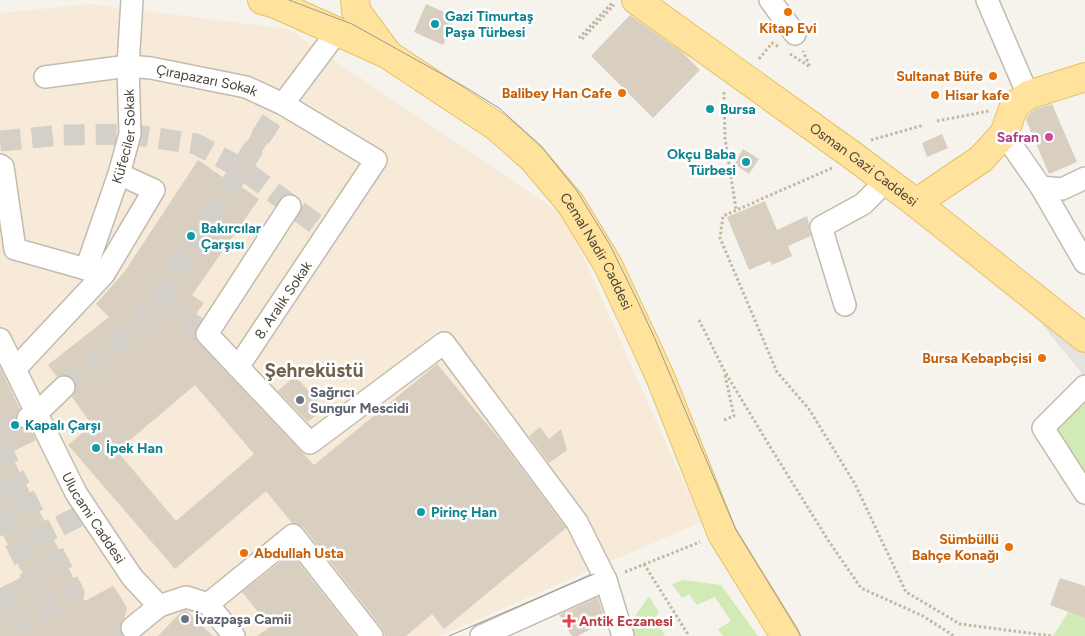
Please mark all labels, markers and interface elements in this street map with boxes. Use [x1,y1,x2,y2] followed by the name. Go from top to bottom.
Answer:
[782,6,794,18] marker: Kitap Evi
[445,8,534,41] place label: Gazi Timurtaş Paşa Türbesi
[429,18,441,30] marker: Gazi Timurtaş Paşa Türbesi
[759,20,817,37] place label: Kitap Evi
[155,61,260,100] street label: Çırapazarı Sokak
[896,68,983,85] place label: Sultanat Büfe
[987,70,999,82] marker: Sultanat Büfe
[502,85,612,102] place label: Balibey Han Cafe
[616,87,628,99] marker: Balibey Han Cafe
[945,87,1010,104] place label: Hisar kafe
[108,89,139,186] street label: Küfeciler Sokak
[929,89,941,101] marker: Hisar kafe
[720,101,756,118] place label: Bursa
[704,103,716,115] marker: Bursa
[806,119,921,210] street label: Osman Gazi Caddesi
[997,129,1039,146] place label: Safran
[1043,131,1055,143] marker: Safran
[667,146,736,179] place label: Okçu Baba Türbesi
[740,156,752,168] marker: Okçu Baba Türbesi
[556,189,636,313] street label: Cemal Nadir Caddesi
[201,220,262,253] place label: Bakırcılar Çarşısı
[185,230,197,242] marker: Bakırcılar Çarşısı
[251,258,316,342] street label: 8. Aralık Sokak
[922,350,1032,367] place label: Bursa Kebapbçisi
[1036,352,1048,364] marker: Bursa Kebapbçisi
[265,359,363,382] district label: Şehreküstü
[310,384,409,417] place label: Sağrıcı Sungur Mescidi
[294,394,306,406] marker: Sağrıcı Sungur Mescidi
[25,417,101,434] place label: Kapalı Çarşı
[9,419,21,431] marker: Kapalı Çarşı
[106,440,163,457] place label: İpek Han
[90,442,102,454] marker: İpek Han
[58,469,129,567] street label: Ulucami Caddesi
[431,504,497,521] place label: Pirinç Han
[415,506,427,518] marker: Pirinç Han
[912,531,999,564] place label: Sümbüllü Bahçe Konağı
[1003,541,1015,553] marker: Sümbüllü Bahçe Konağı
[254,545,344,562] place label: Abdullah Usta
[238,547,250,559] marker: Abdullah Usta
[195,611,291,628] place label: İvazpaşa Camii
[179,613,191,625] marker: İvazpaşa Camii
[579,613,673,630] place label: Antik Eczanesi
[563,615,575,627] marker: Antik Eczanesi

